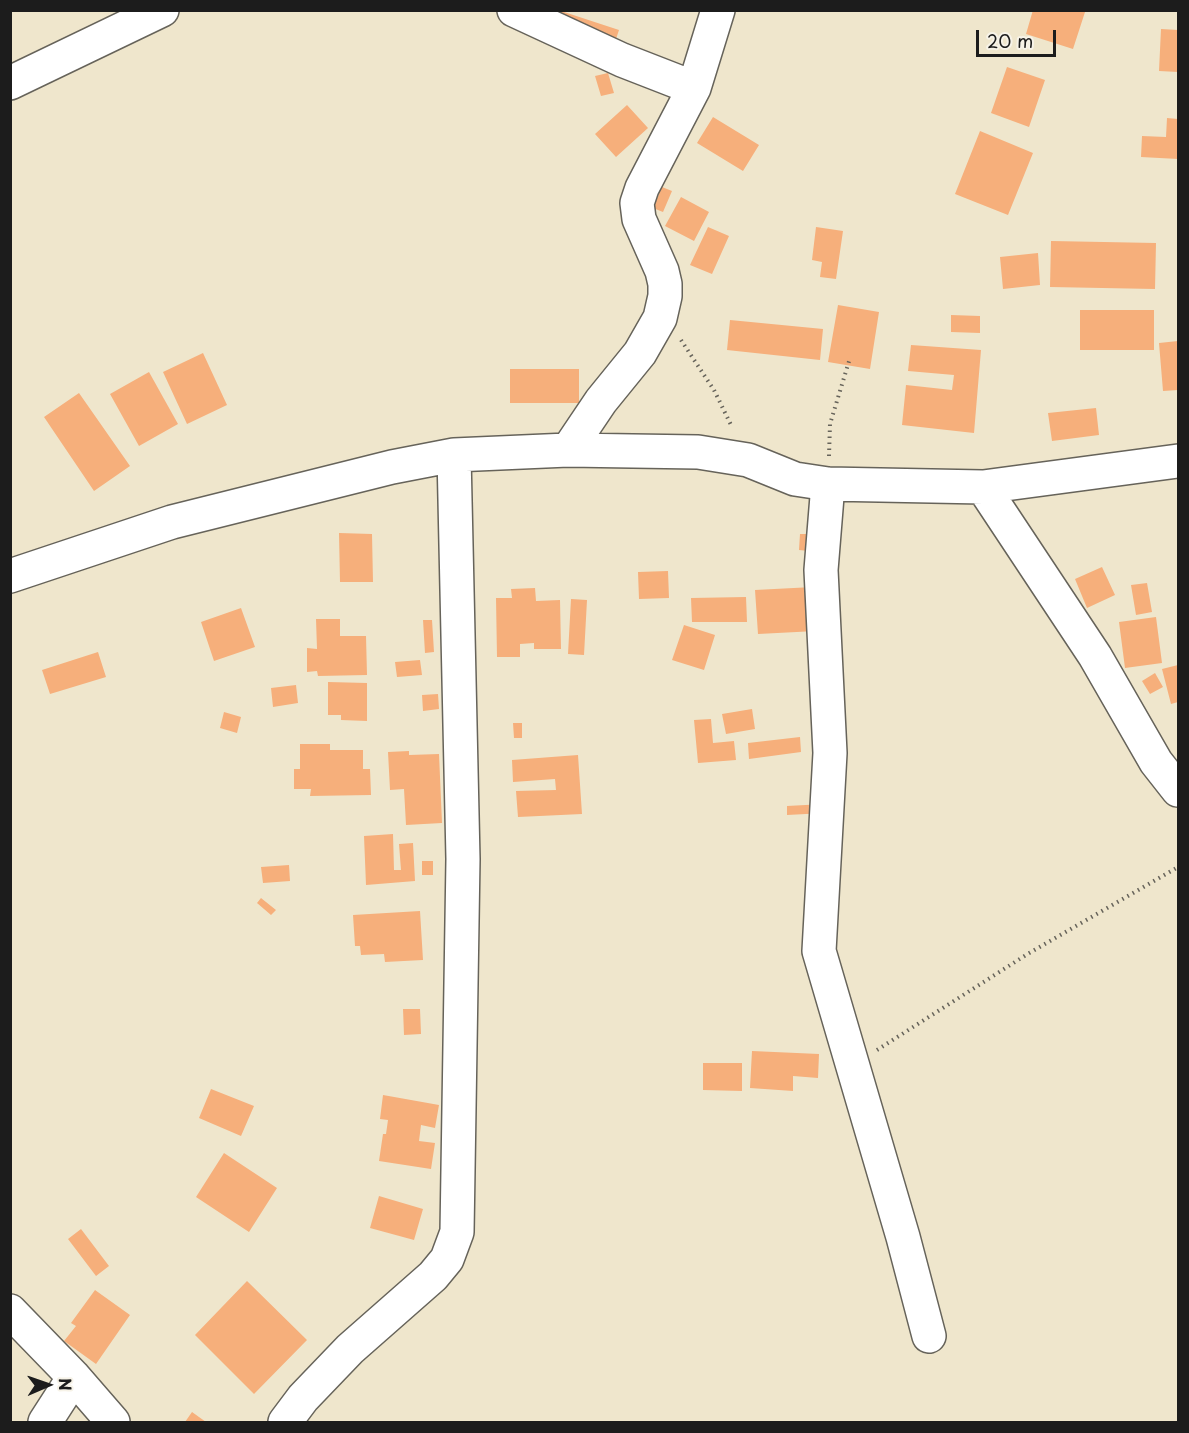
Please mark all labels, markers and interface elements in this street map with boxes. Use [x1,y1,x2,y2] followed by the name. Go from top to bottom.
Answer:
[979,18,1058,56] scale bar
[987,27,1033,54] text: 20 m
[18,1355,78,1415] north arrow
[54,1378,78,1391] text: N

